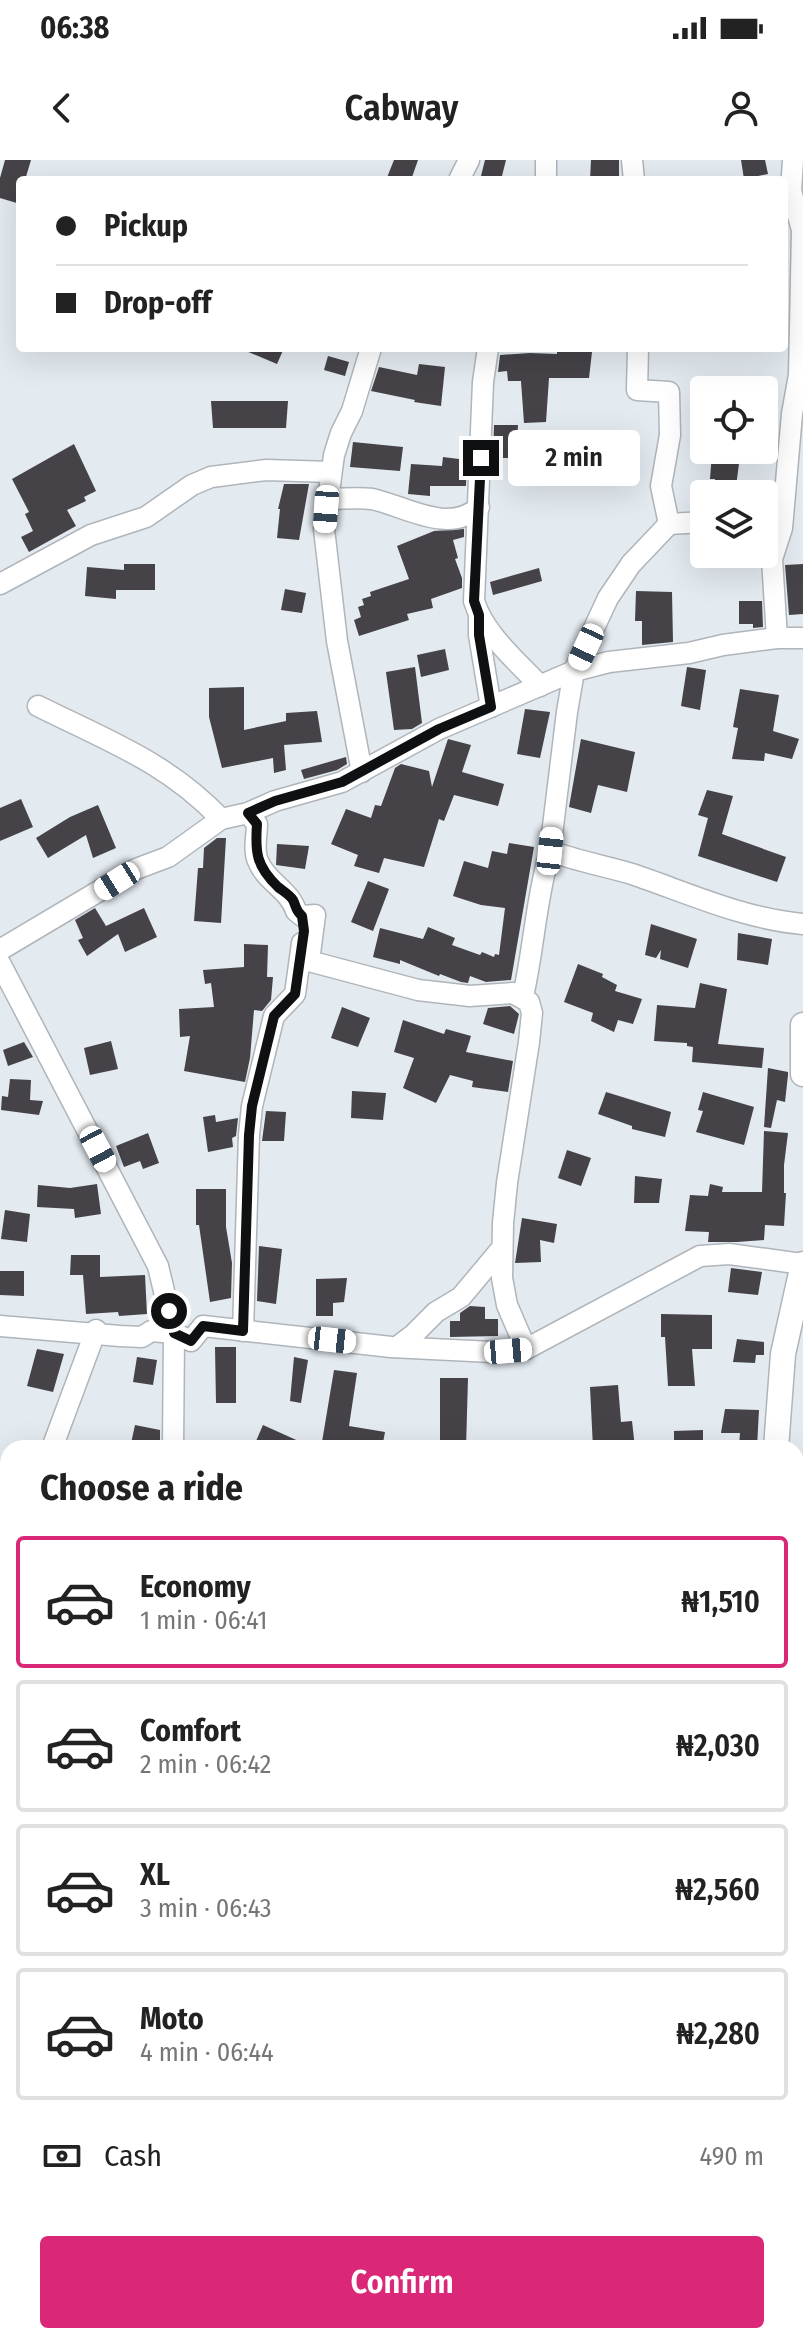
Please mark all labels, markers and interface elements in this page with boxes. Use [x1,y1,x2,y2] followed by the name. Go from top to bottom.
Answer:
[40,10,109,46] text: 06:38
[40,86,84,130] icon: back
[345,86,458,130] text: Cabway
[719,86,763,130] icon: person
[104,208,188,244] text: Pickup
[104,285,211,321] text: Drop-off
[690,376,778,568] map controls
[690,376,778,464] button: locate
[509,430,641,486] callout: 2 min
[463,440,499,476] route end
[545,442,603,473] text: 2 min
[690,480,778,568] button: layers
[312,484,340,534] car
[565,620,607,674] car
[536,826,564,876] car
[90,858,144,904] car
[76,1122,120,1176] car
[151,1293,187,1329] route start
[307,1326,357,1354] car
[483,1337,533,1365] car
[40,1466,243,1510] text: Choose a ride
[44,1566,116,1638] icon: car
[140,1569,251,1605] text: Economy
[681,1584,760,1620] text: ₦1,510
[140,1605,267,1636] text: 1 min · 06:41
[44,1710,116,1782] icon: car
[140,1713,241,1749] text: Comfort
[676,1728,760,1764] text: ₦2,030
[140,1749,271,1780] text: 2 min · 06:42
[44,1854,116,1926] icon: car
[140,1857,170,1893] text: XL
[675,1872,760,1908] text: ₦2,560
[140,1893,272,1924] text: 3 min · 06:43
[44,1998,116,2070] icon: car
[140,2001,204,2037] text: Moto
[676,2016,760,2052] text: ₦2,280
[140,2037,274,2068] text: 4 min · 06:44
[40,2134,84,2178] icon: cash
[104,2138,162,2174] text: Cash
[700,2141,764,2172] text: 490 m
[40,2236,764,2328] button: Confirm

